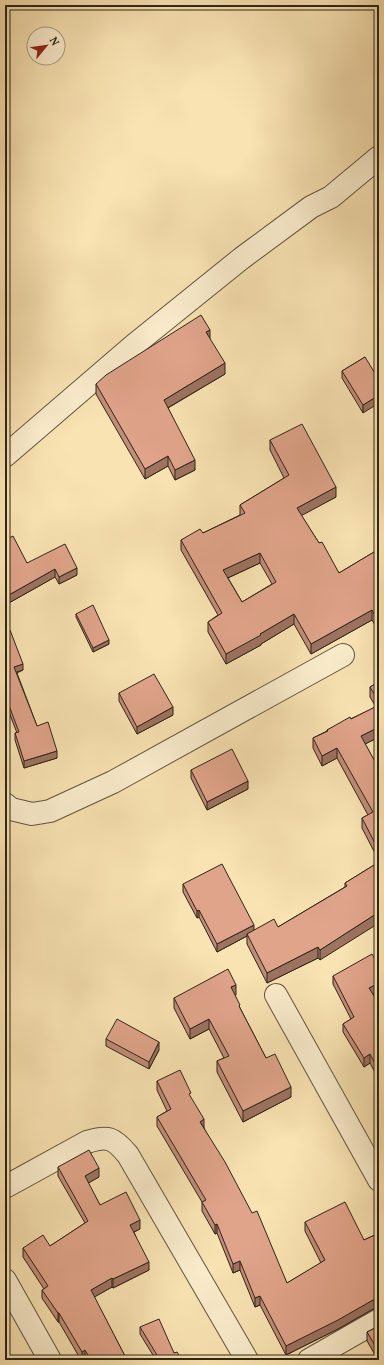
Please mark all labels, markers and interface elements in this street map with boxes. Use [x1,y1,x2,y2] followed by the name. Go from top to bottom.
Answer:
[26,26,66,66] north arrow
[45,35,62,49] text: N

